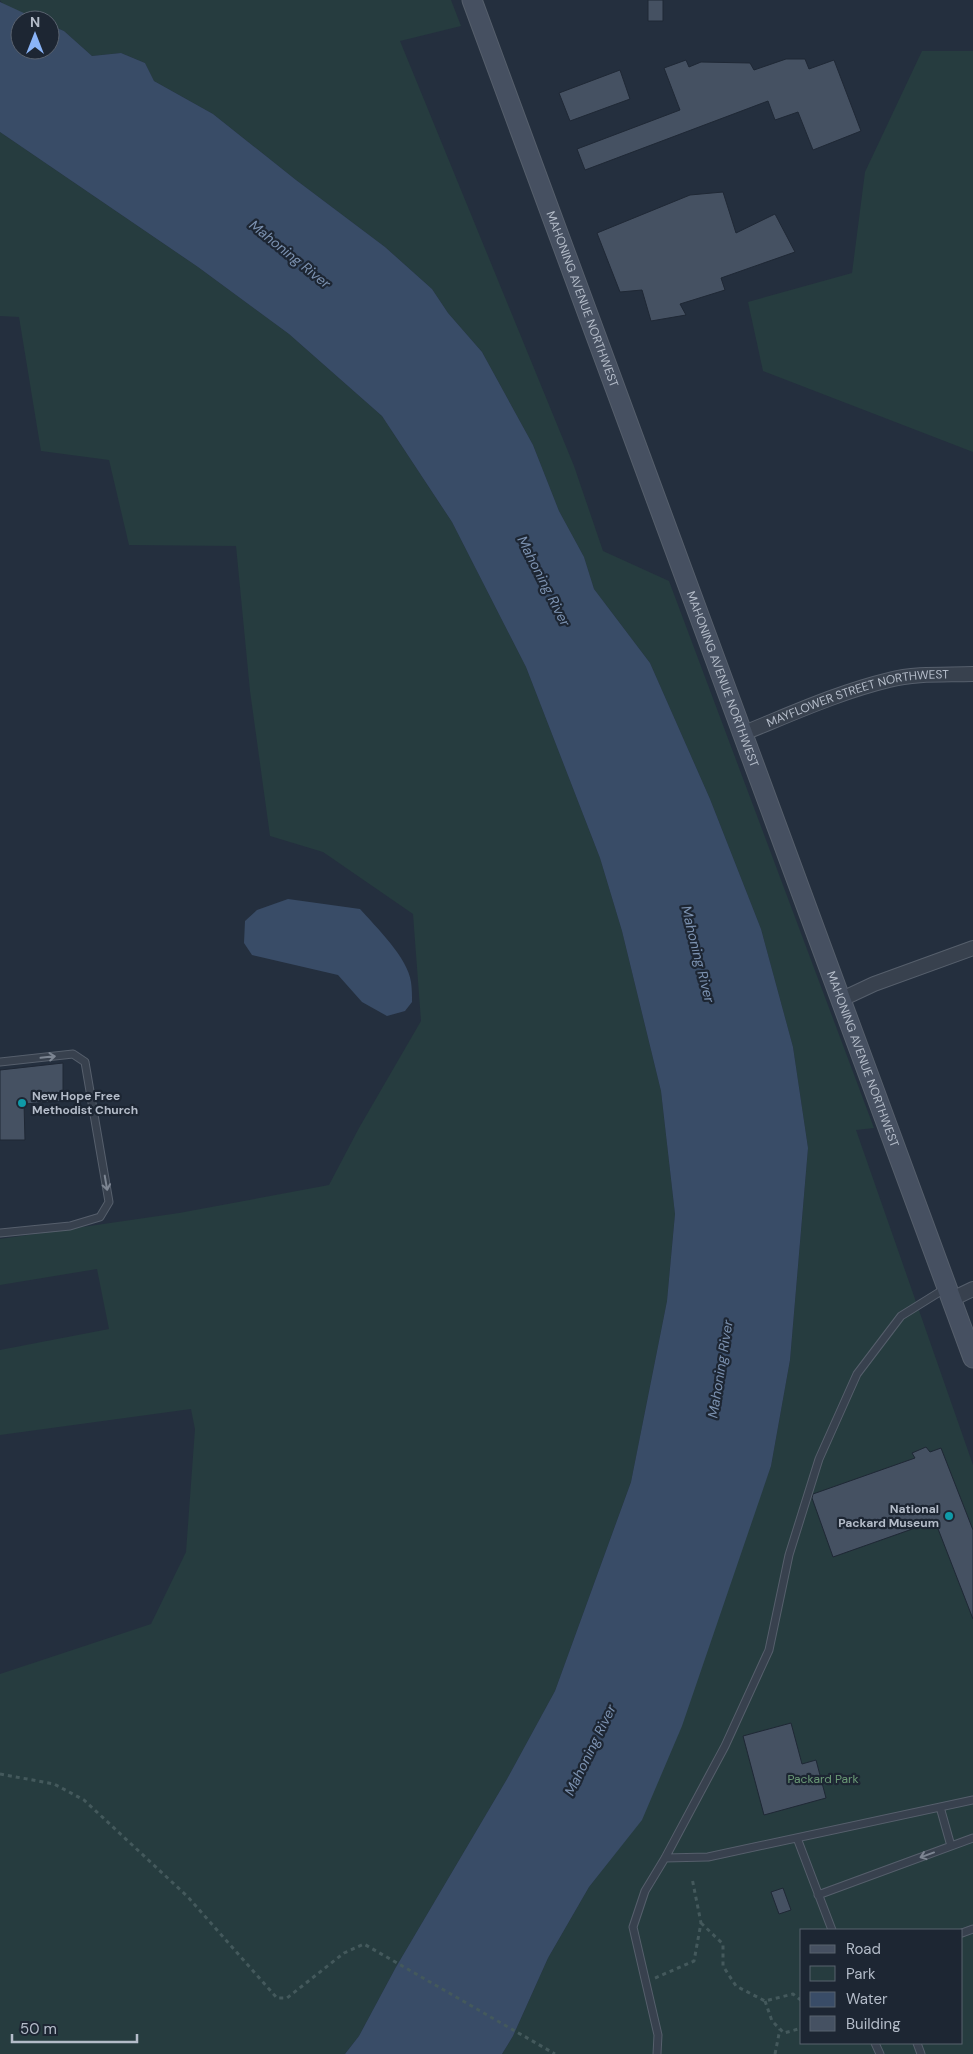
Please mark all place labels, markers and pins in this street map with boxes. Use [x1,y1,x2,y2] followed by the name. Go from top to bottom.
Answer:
[32,1088,138,1118] place label: New Hope Free Methodist Church
[16,1097,28,1109] marker: New Hope Free Methodist Church
[838,1501,939,1531] place label: National Packard Museum
[943,1510,955,1522] marker: National Packard Museum

